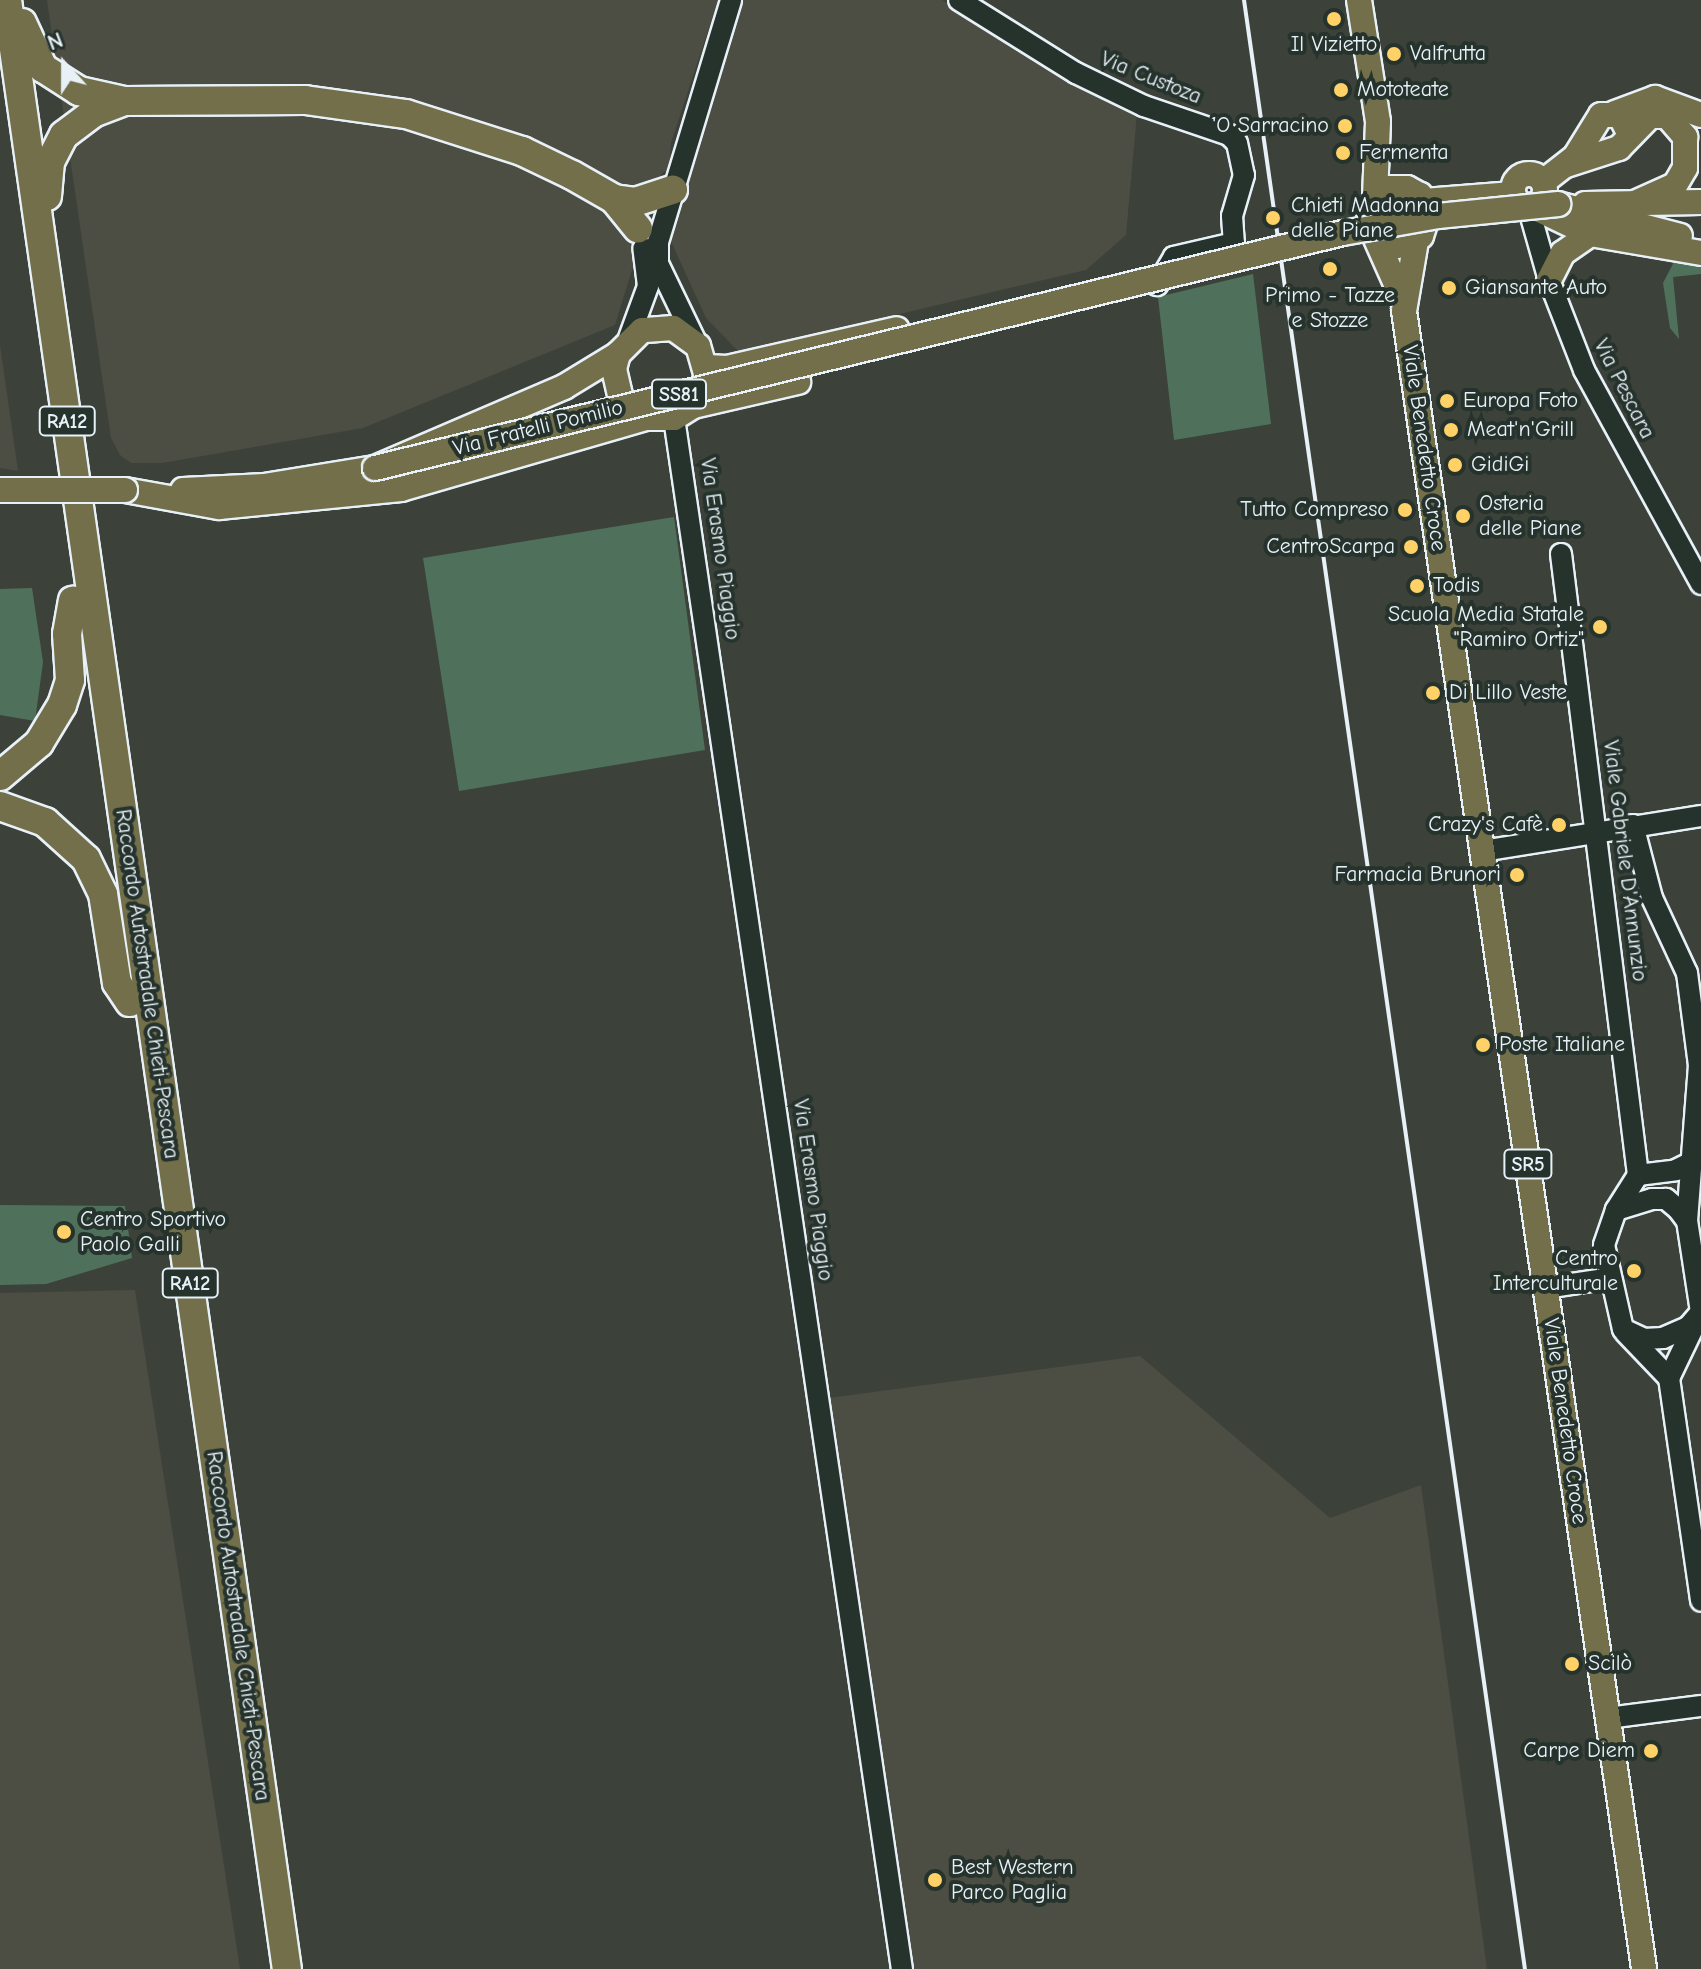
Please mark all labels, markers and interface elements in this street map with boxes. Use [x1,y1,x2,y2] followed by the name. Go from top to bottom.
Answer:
[1325,10,1343,28] marker: Il Vizietto
[24,24,104,104] north arrow
[44,27,67,56] text: N
[1291,32,1377,58] place label: Il Vizietto
[1410,41,1486,67] place label: Valfrutta
[1385,45,1403,63] marker: Valfrutta
[1097,46,1205,110] street label: Via Custoza
[1357,77,1449,103] place label: Mototeate
[1332,81,1350,99] marker: Mototeate
[1212,113,1329,139] place label: 'O Sarracino
[1336,117,1354,135] marker: 'O Sarracino
[1359,140,1449,166] place label: Fermenta
[1334,144,1352,162] marker: Fermenta
[1291,192,1440,244] place label: Chieti Madonna delle Piane
[1262,207,1284,229] marker: Chieti Madonna delle Piane
[1321,260,1339,278] marker: Primo - Tazze e Stozze
[1465,275,1607,301] place label: Giansante Auto
[1440,279,1458,297] marker: Giansante Auto
[1265,282,1395,334] place label: Primo - Tazze e Stozze
[1588,335,1660,443] street label: Via Pescara
[1396,343,1452,553] street label: Viale Benedetto Croce
[651,378,707,410] road number: SS81
[1463,388,1578,414] place label: Europa Foto
[1438,392,1456,410] marker: Europa Foto
[450,394,626,462] street label: Via Fratelli Pomilio
[37,405,97,437] road number: RA12
[1467,417,1574,443] place label: Meat'n'Grill
[1442,421,1460,439] marker: Meat'n'Grill
[1471,452,1529,478] place label: GidiGi
[694,456,746,642] street label: Via Erasmo Piaggio
[1446,456,1464,474] marker: GidiGi
[1479,490,1582,542] place label: Osteria delle Piane
[1240,497,1389,523] place label: Tutto Compreso
[1396,501,1414,519] marker: Tutto Compreso
[1454,507,1472,525] marker: Osteria delle Piane
[1266,534,1395,560] place label: CentroScarpa
[1402,538,1420,556] marker: CentroScarpa
[1433,573,1480,599] place label: Todis
[1408,577,1426,595] marker: Todis
[1388,601,1584,652] place label: Scuola Media Statale "Ramiro Ortiz"
[1591,618,1609,636] marker: Scuola Media Statale "Ramiro Ortiz"
[1449,680,1567,706] place label: Di Lillo Veste
[1424,684,1442,702] marker: Di Lillo Veste
[1597,739,1653,983] street label: Viale Gabriele D'Annunzio
[109,807,185,1161] street label: Raccordo Autostradale Chieti-Pescara
[1428,812,1543,838] place label: Crazy's Cafè
[1550,816,1568,834] marker: Crazy's Cafè
[1334,862,1501,888] place label: Farmacia Brunori
[1508,866,1526,884] marker: Farmacia Brunori
[1499,1032,1625,1058] place label: Poste Italiane
[1474,1036,1492,1054] marker: Poste Italiane
[787,1097,839,1283] street label: Via Erasmo Piaggio
[1502,1148,1554,1180] road number: SR5
[80,1206,226,1258] place label: Centro Sportivo Paolo Galli
[55,1223,73,1241] marker: Centro Sportivo Paolo Galli
[1493,1245,1618,1296] place label: Centro Interculturale
[1625,1262,1643,1280] marker: Centro Interculturale
[160,1267,220,1299] road number: RA12
[1537,1316,1593,1526] street label: Viale Benedetto Croce
[200,1449,276,1803] street label: Raccordo Autostradale Chieti-Pescara
[1588,1651,1632,1677] place label: Scilò
[1563,1655,1581,1673] marker: Scilò
[1523,1738,1635,1764] place label: Carpe Diem
[1642,1742,1660,1760] marker: Carpe Diem
[951,1854,1074,1906] place label: Best Western Parco Paglia
[926,1871,944,1889] marker: Best Western Parco Paglia

